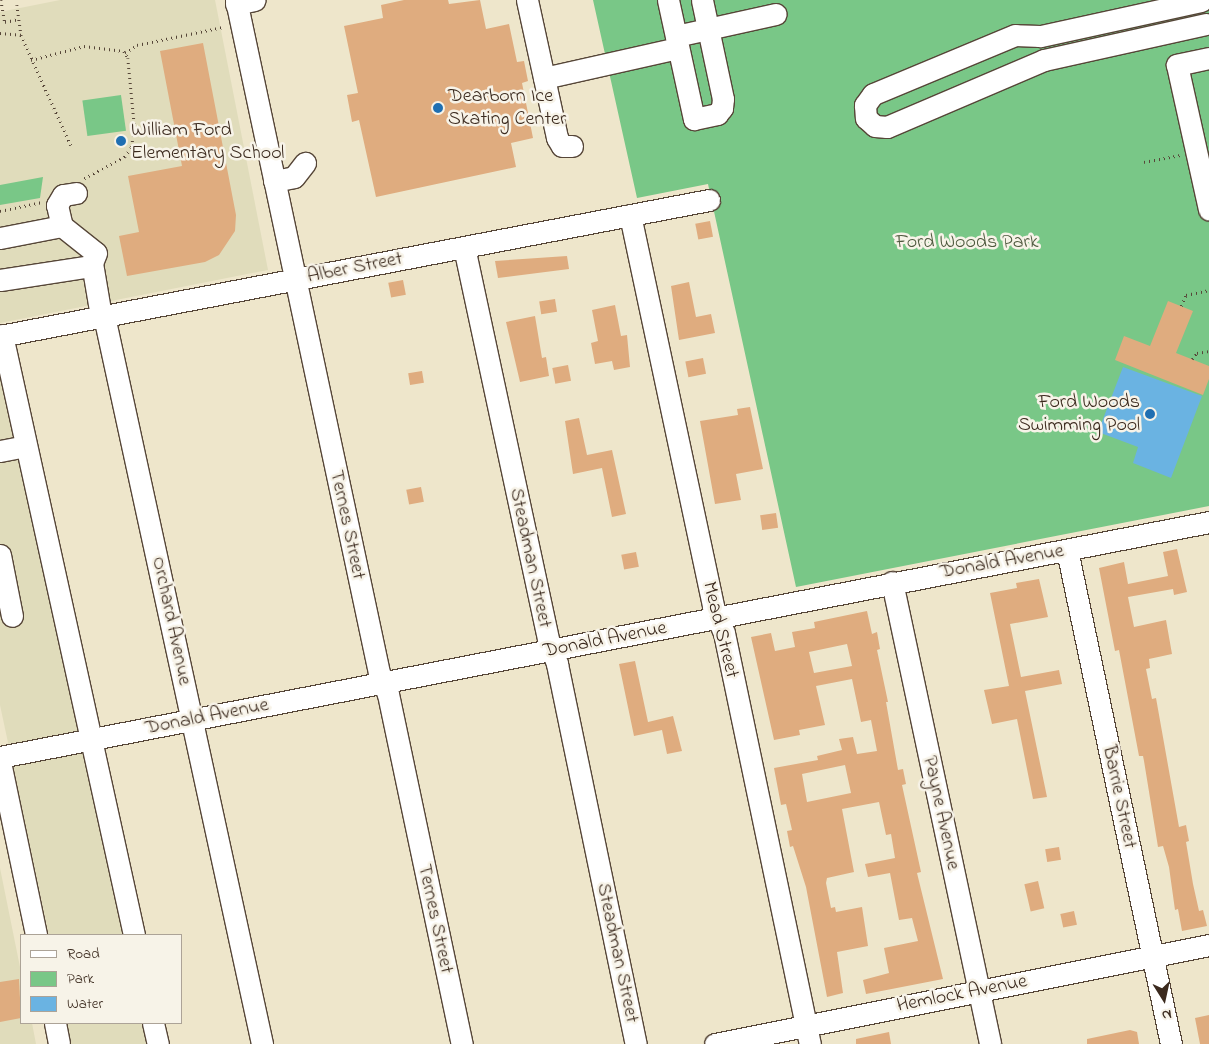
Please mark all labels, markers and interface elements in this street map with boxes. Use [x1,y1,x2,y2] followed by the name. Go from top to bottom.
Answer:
[448,84,566,131] place label: Dearborn Ice Skating Center
[432,102,444,114] marker: Dearborn Ice Skating Center
[131,118,284,165] place label: William Ford Elementary School
[115,135,127,147] marker: William Ford Elementary School
[896,230,1038,254] park label: Ford Woods Park
[305,247,405,289] street label: Alber Street
[1018,390,1140,437] place label: Ford Woods Swimming Pool
[1144,408,1156,420] marker: Ford Woods Swimming Pool
[324,468,370,582] street label: Ternes Street
[503,486,557,630] street label: Steadman Street
[938,539,1066,585] street label: Donald Avenue
[146,555,196,687] street label: Orchard Avenue
[696,579,744,681] street label: Mead Street
[541,616,669,664] street label: Donald Avenue
[143,693,271,741] street label: Donald Avenue
[1096,743,1142,851] street label: Barrie Street
[917,754,965,872] street label: Payne Avenue
[412,862,458,976] street label: Ternes Street
[590,881,644,1025] street label: Steadman Street
[20,934,182,1024] legend
[67,943,100,965] text: Road
[67,968,94,990] text: Park
[895,970,1029,1018] street label: Hemlock Avenue
[1139,974,1189,1024] north arrow
[67,993,103,1015] text: Water
[1160,1003,1173,1025] text: N

